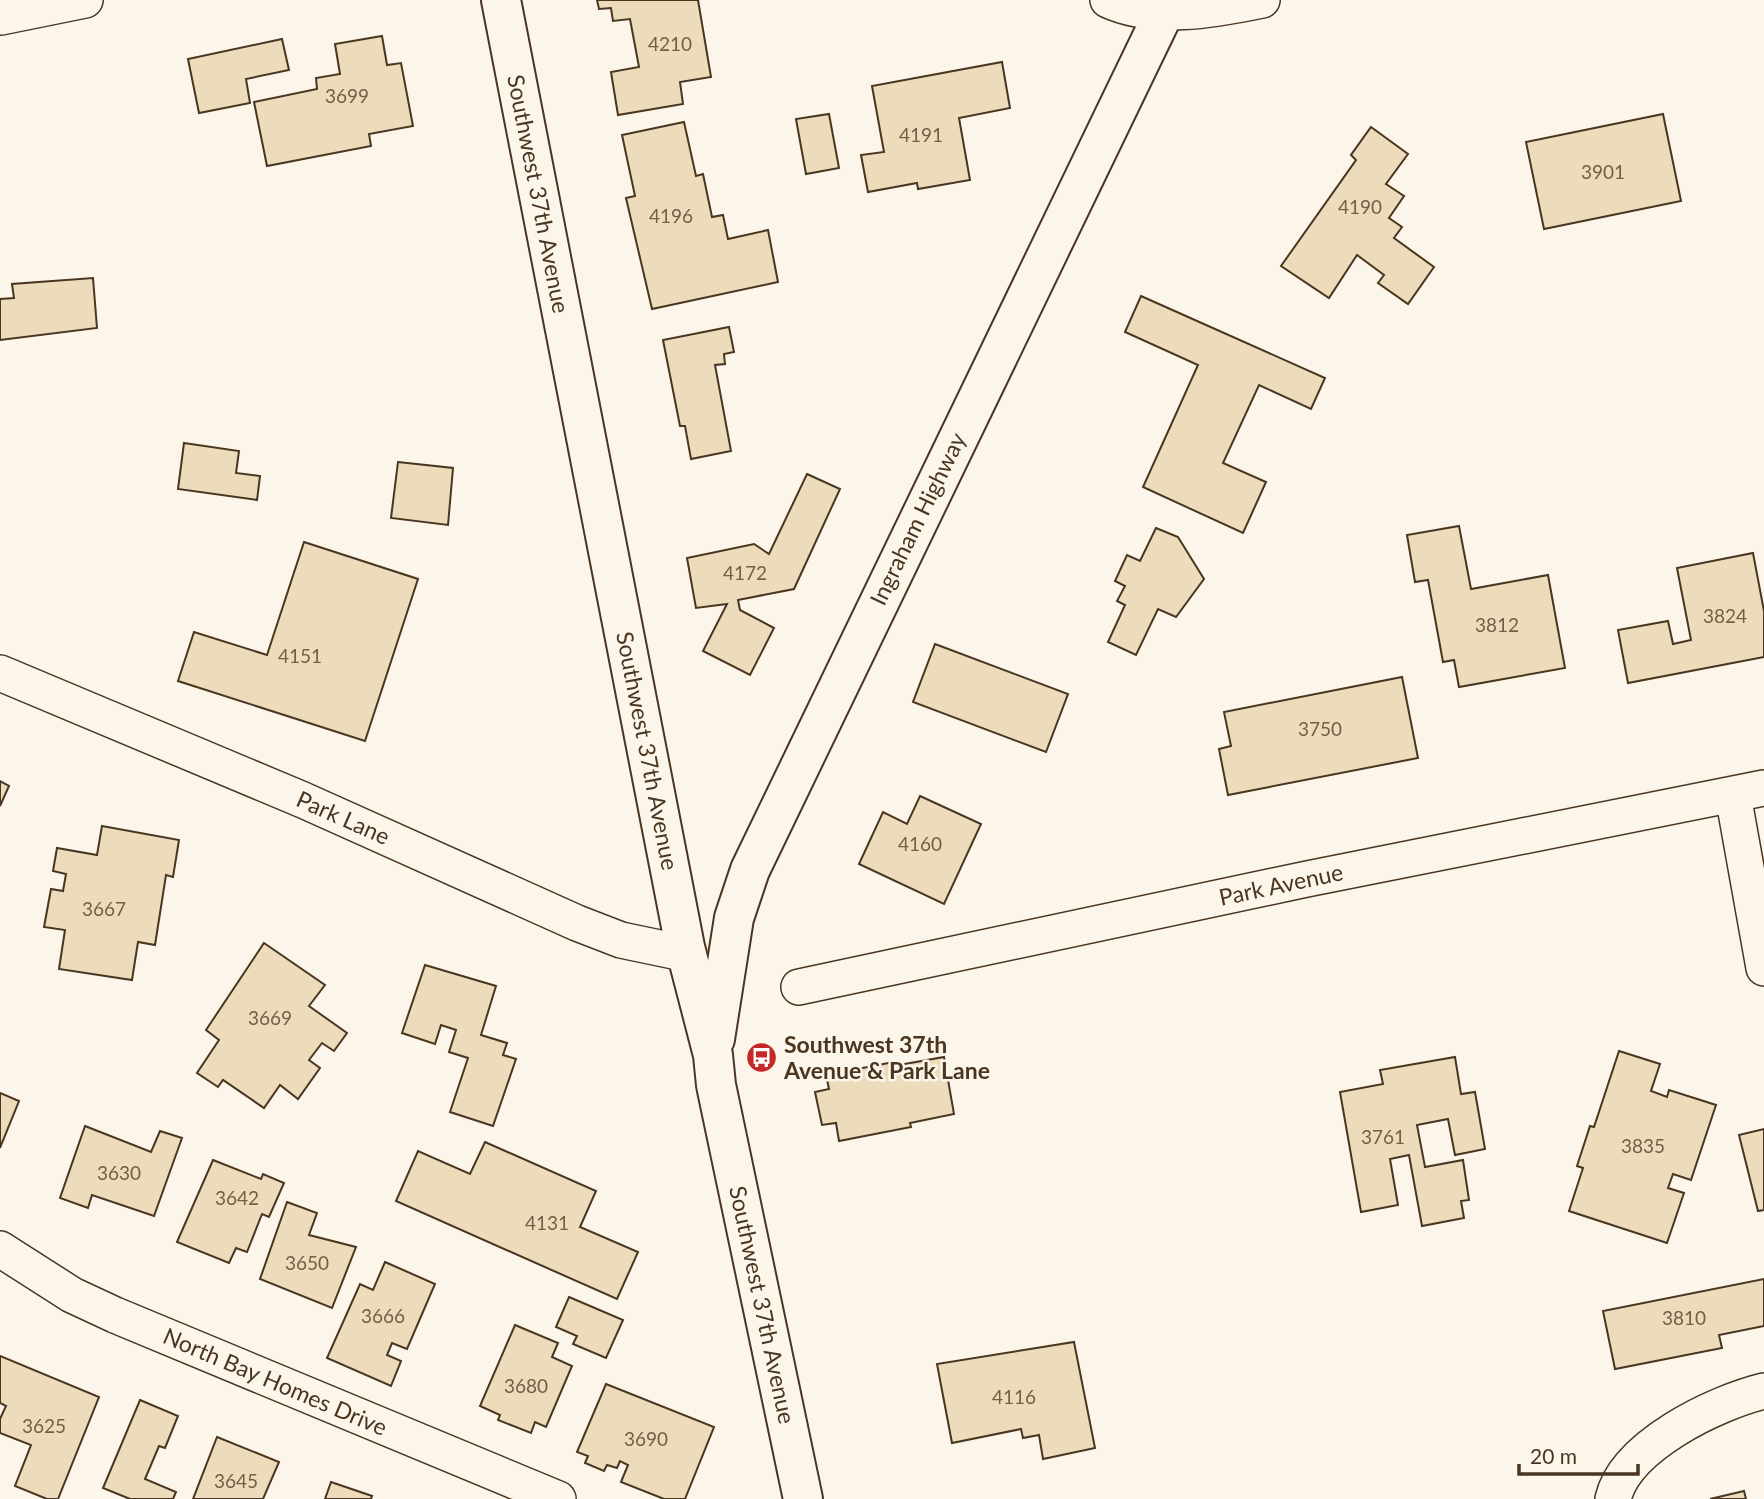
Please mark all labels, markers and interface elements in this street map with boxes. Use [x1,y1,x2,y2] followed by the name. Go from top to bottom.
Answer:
[648,32,692,55] house number: 4210
[502,72,576,315] street label: Southwest 37th Avenue
[325,84,369,107] house number: 3699
[899,123,943,146] house number: 4191
[1581,160,1625,183] house number: 3901
[1338,195,1382,218] house number: 4190
[649,204,693,227] house number: 4196
[863,428,971,609] street label: Ingraham Highway
[723,561,767,584] house number: 4172
[1703,604,1747,627] house number: 3824
[1475,613,1519,636] house number: 3812
[611,629,685,872] street label: Southwest 37th Avenue
[278,644,322,667] house number: 4151
[1298,717,1342,740] house number: 3750
[292,784,394,850] street label: Park Lane
[898,832,942,855] house number: 4160
[1216,857,1345,911] street label: Park Avenue
[82,897,126,920] house number: 3667
[248,1006,292,1029] house number: 3669
[783,1030,990,1084] place label: Southwest 37th Avenue & Park Lane
[744,1041,778,1075] bus stop icon: Southwest 37th Avenue & Park Lane
[1361,1125,1405,1148] house number: 3761
[1621,1134,1665,1157] house number: 3835
[97,1161,141,1184] house number: 3630
[724,1183,802,1426] street label: Southwest 37th Avenue
[215,1186,259,1209] house number: 3642
[525,1211,569,1234] house number: 4131
[285,1251,329,1274] house number: 3650
[361,1304,405,1327] house number: 3666
[1662,1306,1706,1329] house number: 3810
[159,1321,392,1441] street label: North Bay Homes Drive
[504,1374,548,1397] house number: 3680
[992,1385,1036,1408] house number: 4116
[22,1414,66,1437] house number: 3625
[624,1427,668,1450] house number: 3690
[1519,1432,1638,1476] scale bar
[1530,1443,1577,1468] text: 20 m
[214,1469,258,1492] house number: 3645

